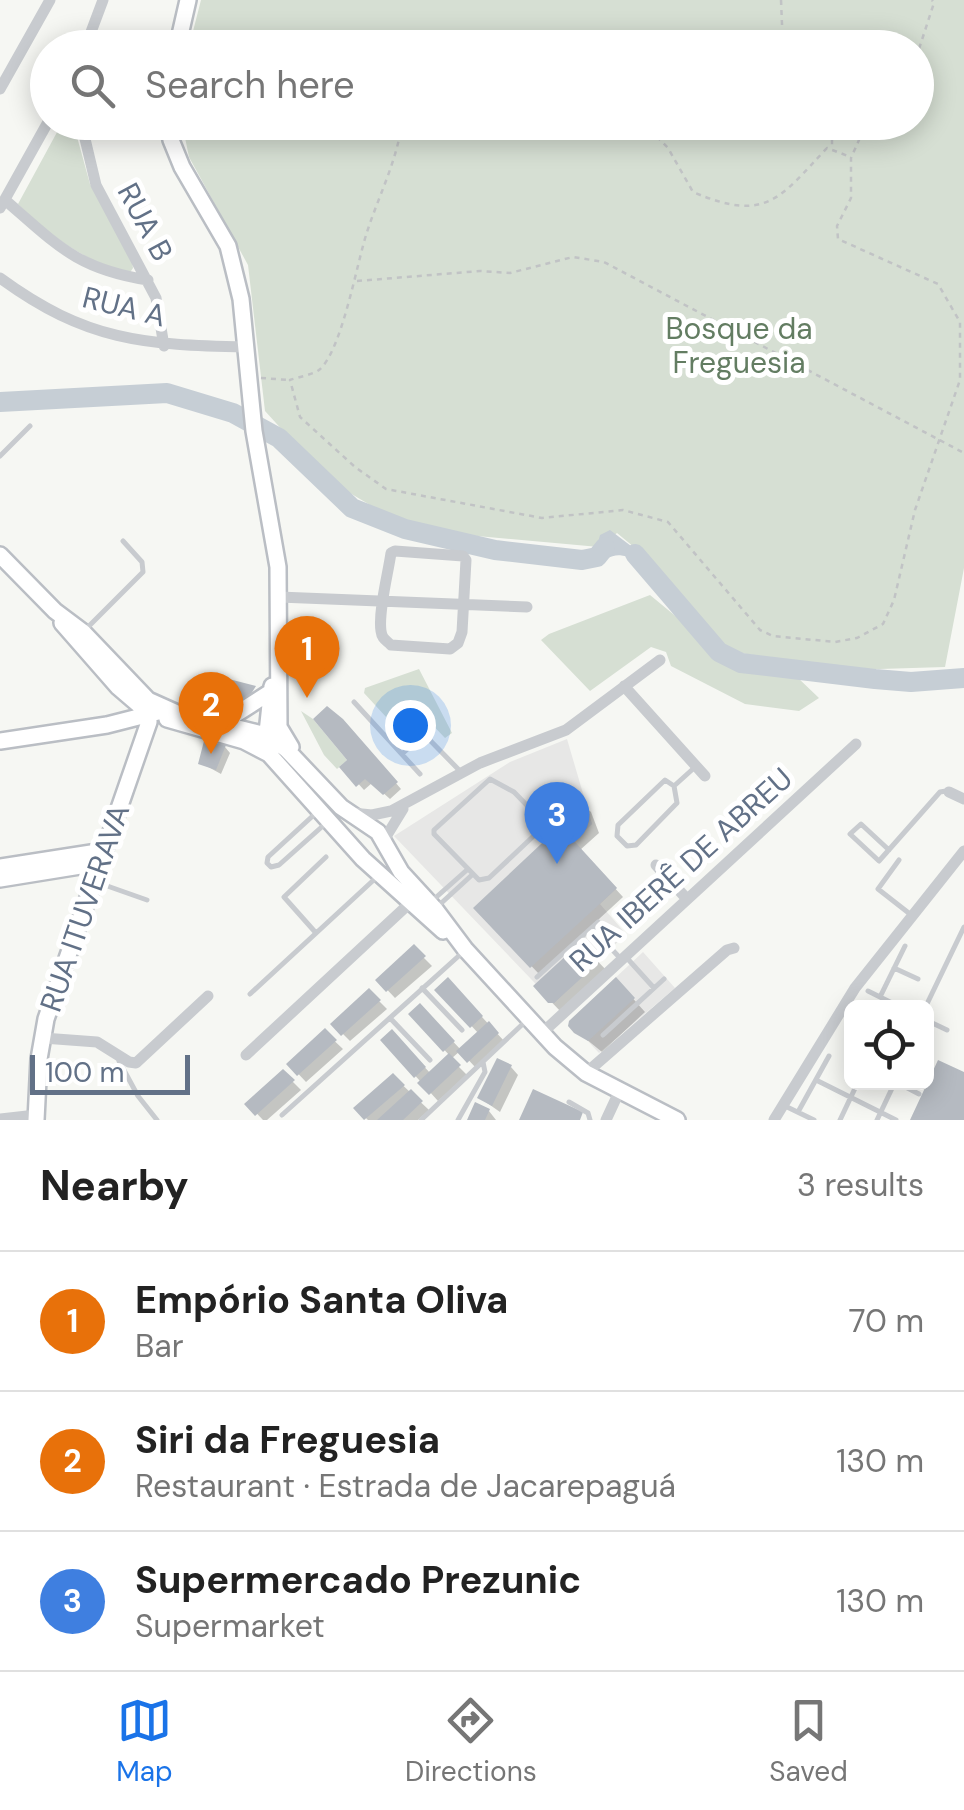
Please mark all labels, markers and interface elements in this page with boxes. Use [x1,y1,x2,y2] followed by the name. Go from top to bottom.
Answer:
[30,30,934,140] search box
[65,58,120,113] icon: search
[145,60,355,110] text: Search here
[109,176,182,267] street label: RUA B
[78,277,170,336] street label: RUA A
[665,309,813,382] park label: Bosque da Freguesia
[274,616,340,698] pin: 1
[178,672,244,754] pin: 2
[385,700,436,751] your location
[561,759,800,980] street label: RUA IBERÊ DE ABREU
[524,782,590,864] pin: 3
[31,799,138,1017] street label: RUA ITUVERAVA
[844,1000,934,1090] map controls
[844,1000,934,1090] button: locate
[30,1050,190,1094] scale bar
[45,1054,124,1091] text: 100 m
[40,1158,189,1213] text: Nearby
[797,1164,924,1206] text: 3 results
[135,1275,508,1325] text: Empório Santa Oliva
[67,1300,78,1342] text: 1
[848,1300,924,1342] text: 70 m
[135,1325,184,1367] text: Bar
[135,1415,440,1465] text: Siri da Freguesia
[63,1440,82,1482] text: 2
[836,1440,924,1482] text: 130 m
[135,1465,676,1507] text: Restaurant · Estrada de Jacarepaguá
[135,1555,581,1605] text: Supermercado Prezunic
[63,1580,82,1622] text: 3
[836,1580,924,1622] text: 130 m
[135,1605,325,1647] text: Supermarket
[116,1693,173,1790] tab: Map
[405,1693,537,1790] tab: Directions
[769,1693,848,1790] tab: Saved

